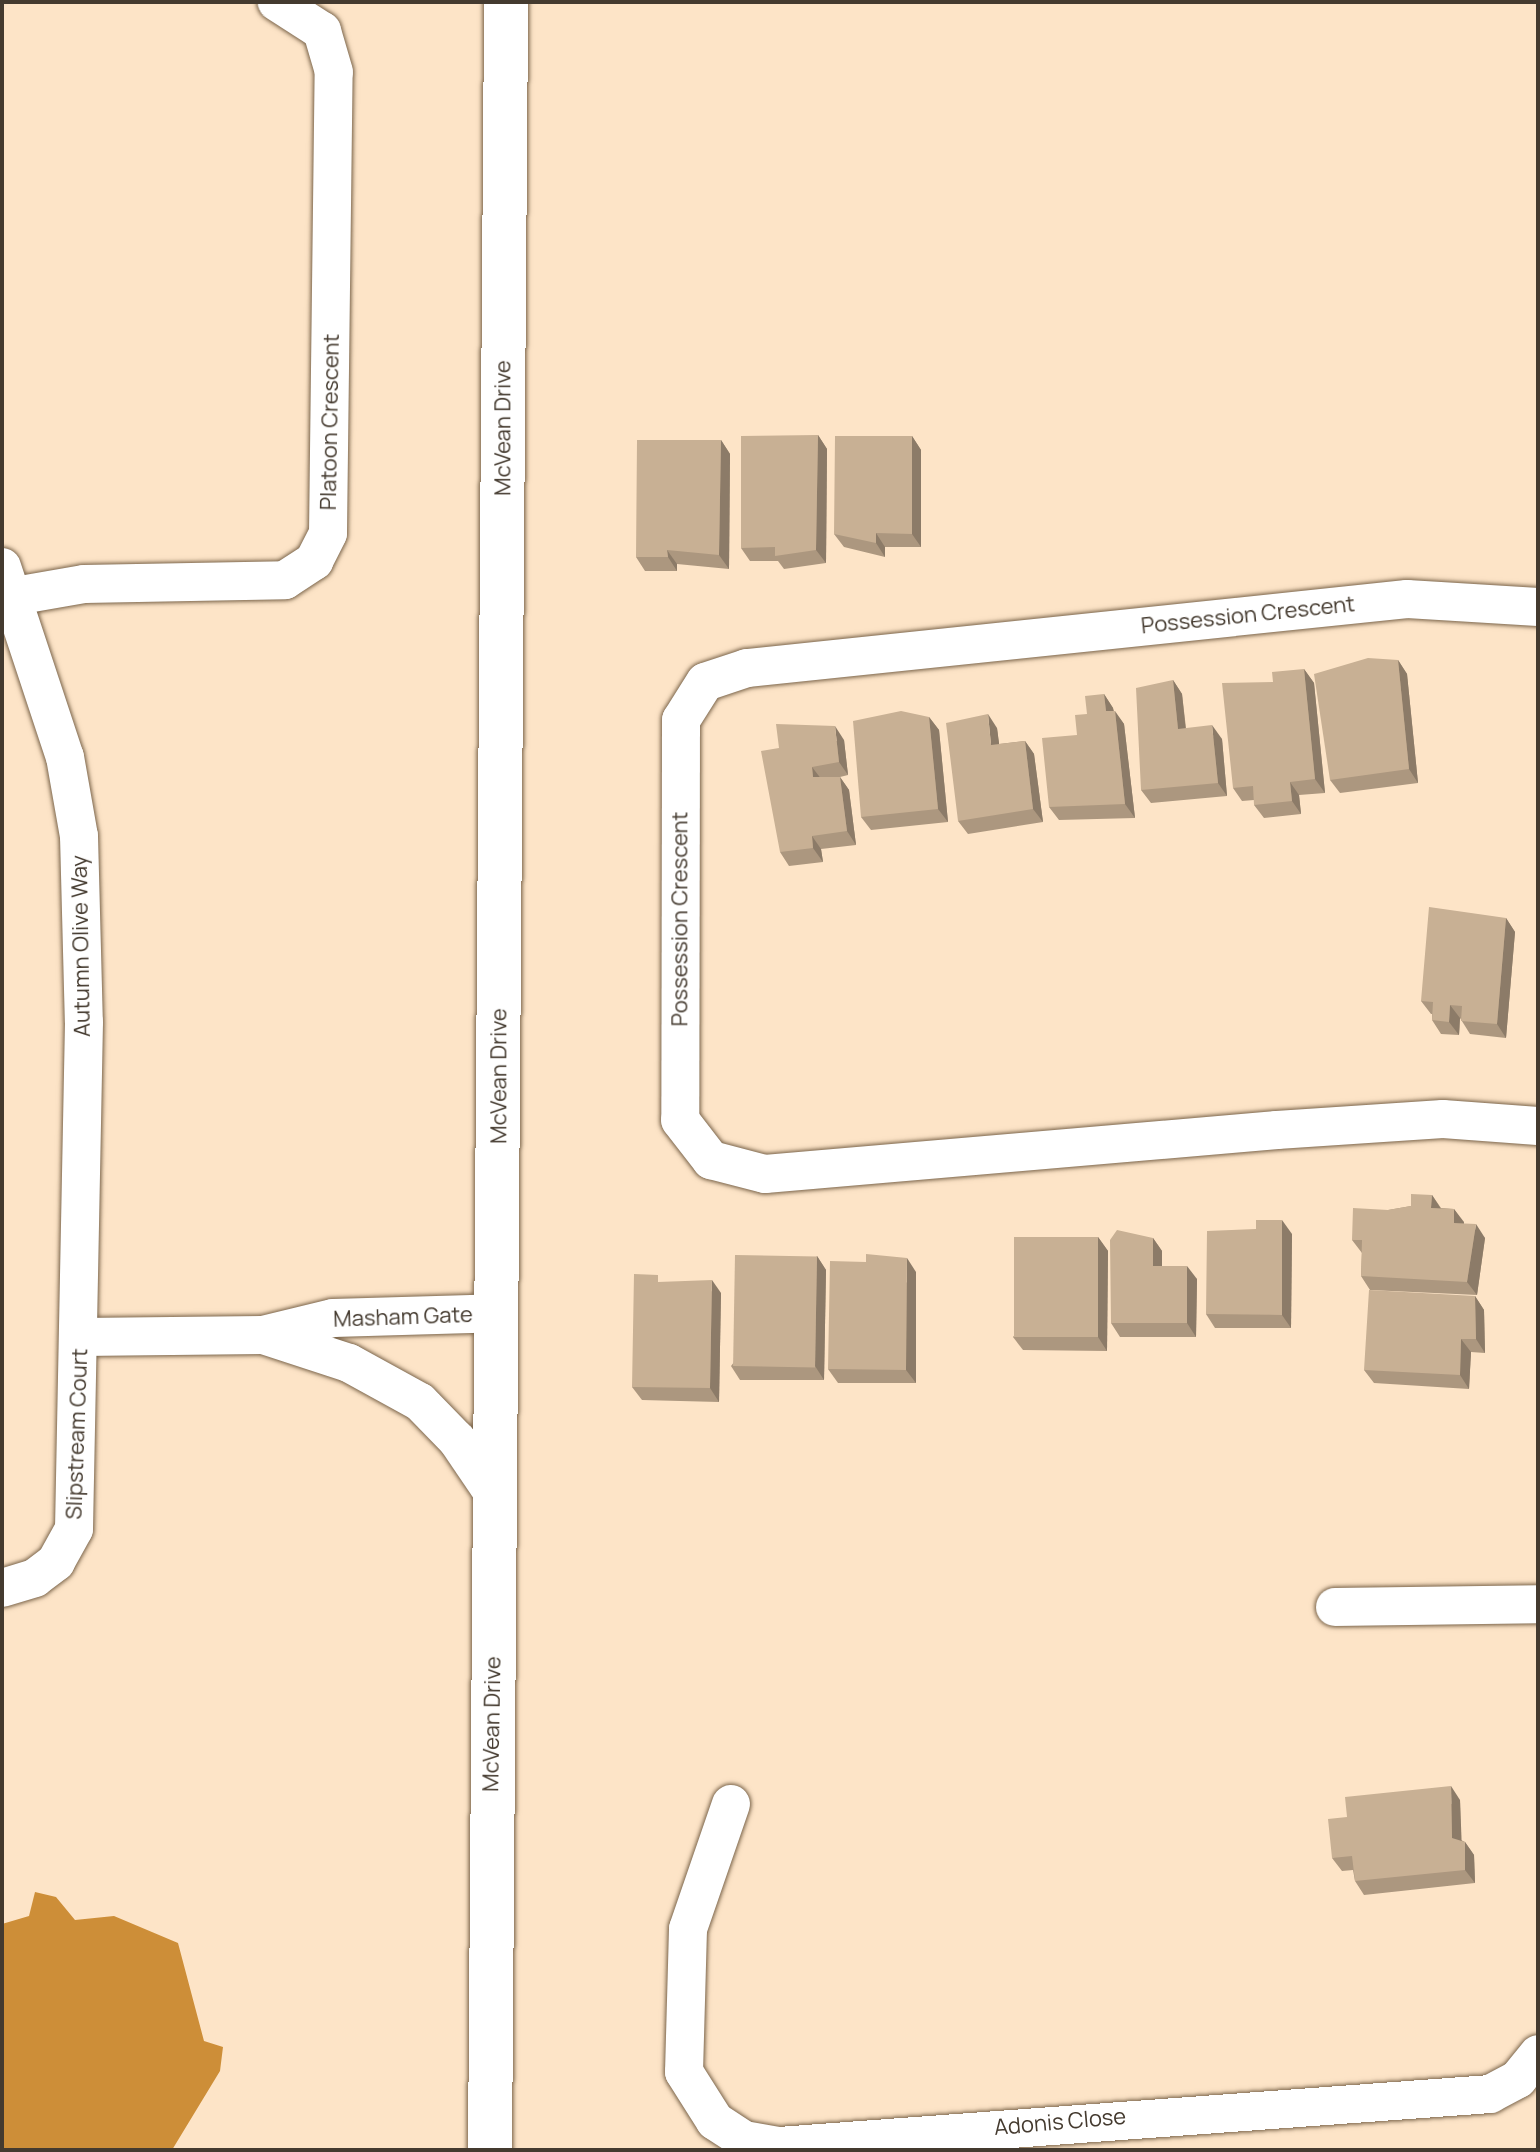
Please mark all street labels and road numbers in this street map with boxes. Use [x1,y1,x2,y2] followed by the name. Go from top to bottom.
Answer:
[315,333,345,511] street label: Platoon Crescent
[490,360,516,496] street label: McVean Drive
[1140,591,1356,639] street label: Possession Crescent
[667,812,693,1026] street label: Possession Crescent
[66,855,96,1037] street label: Autumn Olive Way
[486,1008,512,1144] street label: McVean Drive
[333,1301,473,1333] street label: Masham Gate
[61,1348,93,1520] street label: Slipstream Court
[478,1656,506,1792] street label: McVean Drive
[993,2103,1127,2141] street label: Adonis Close

